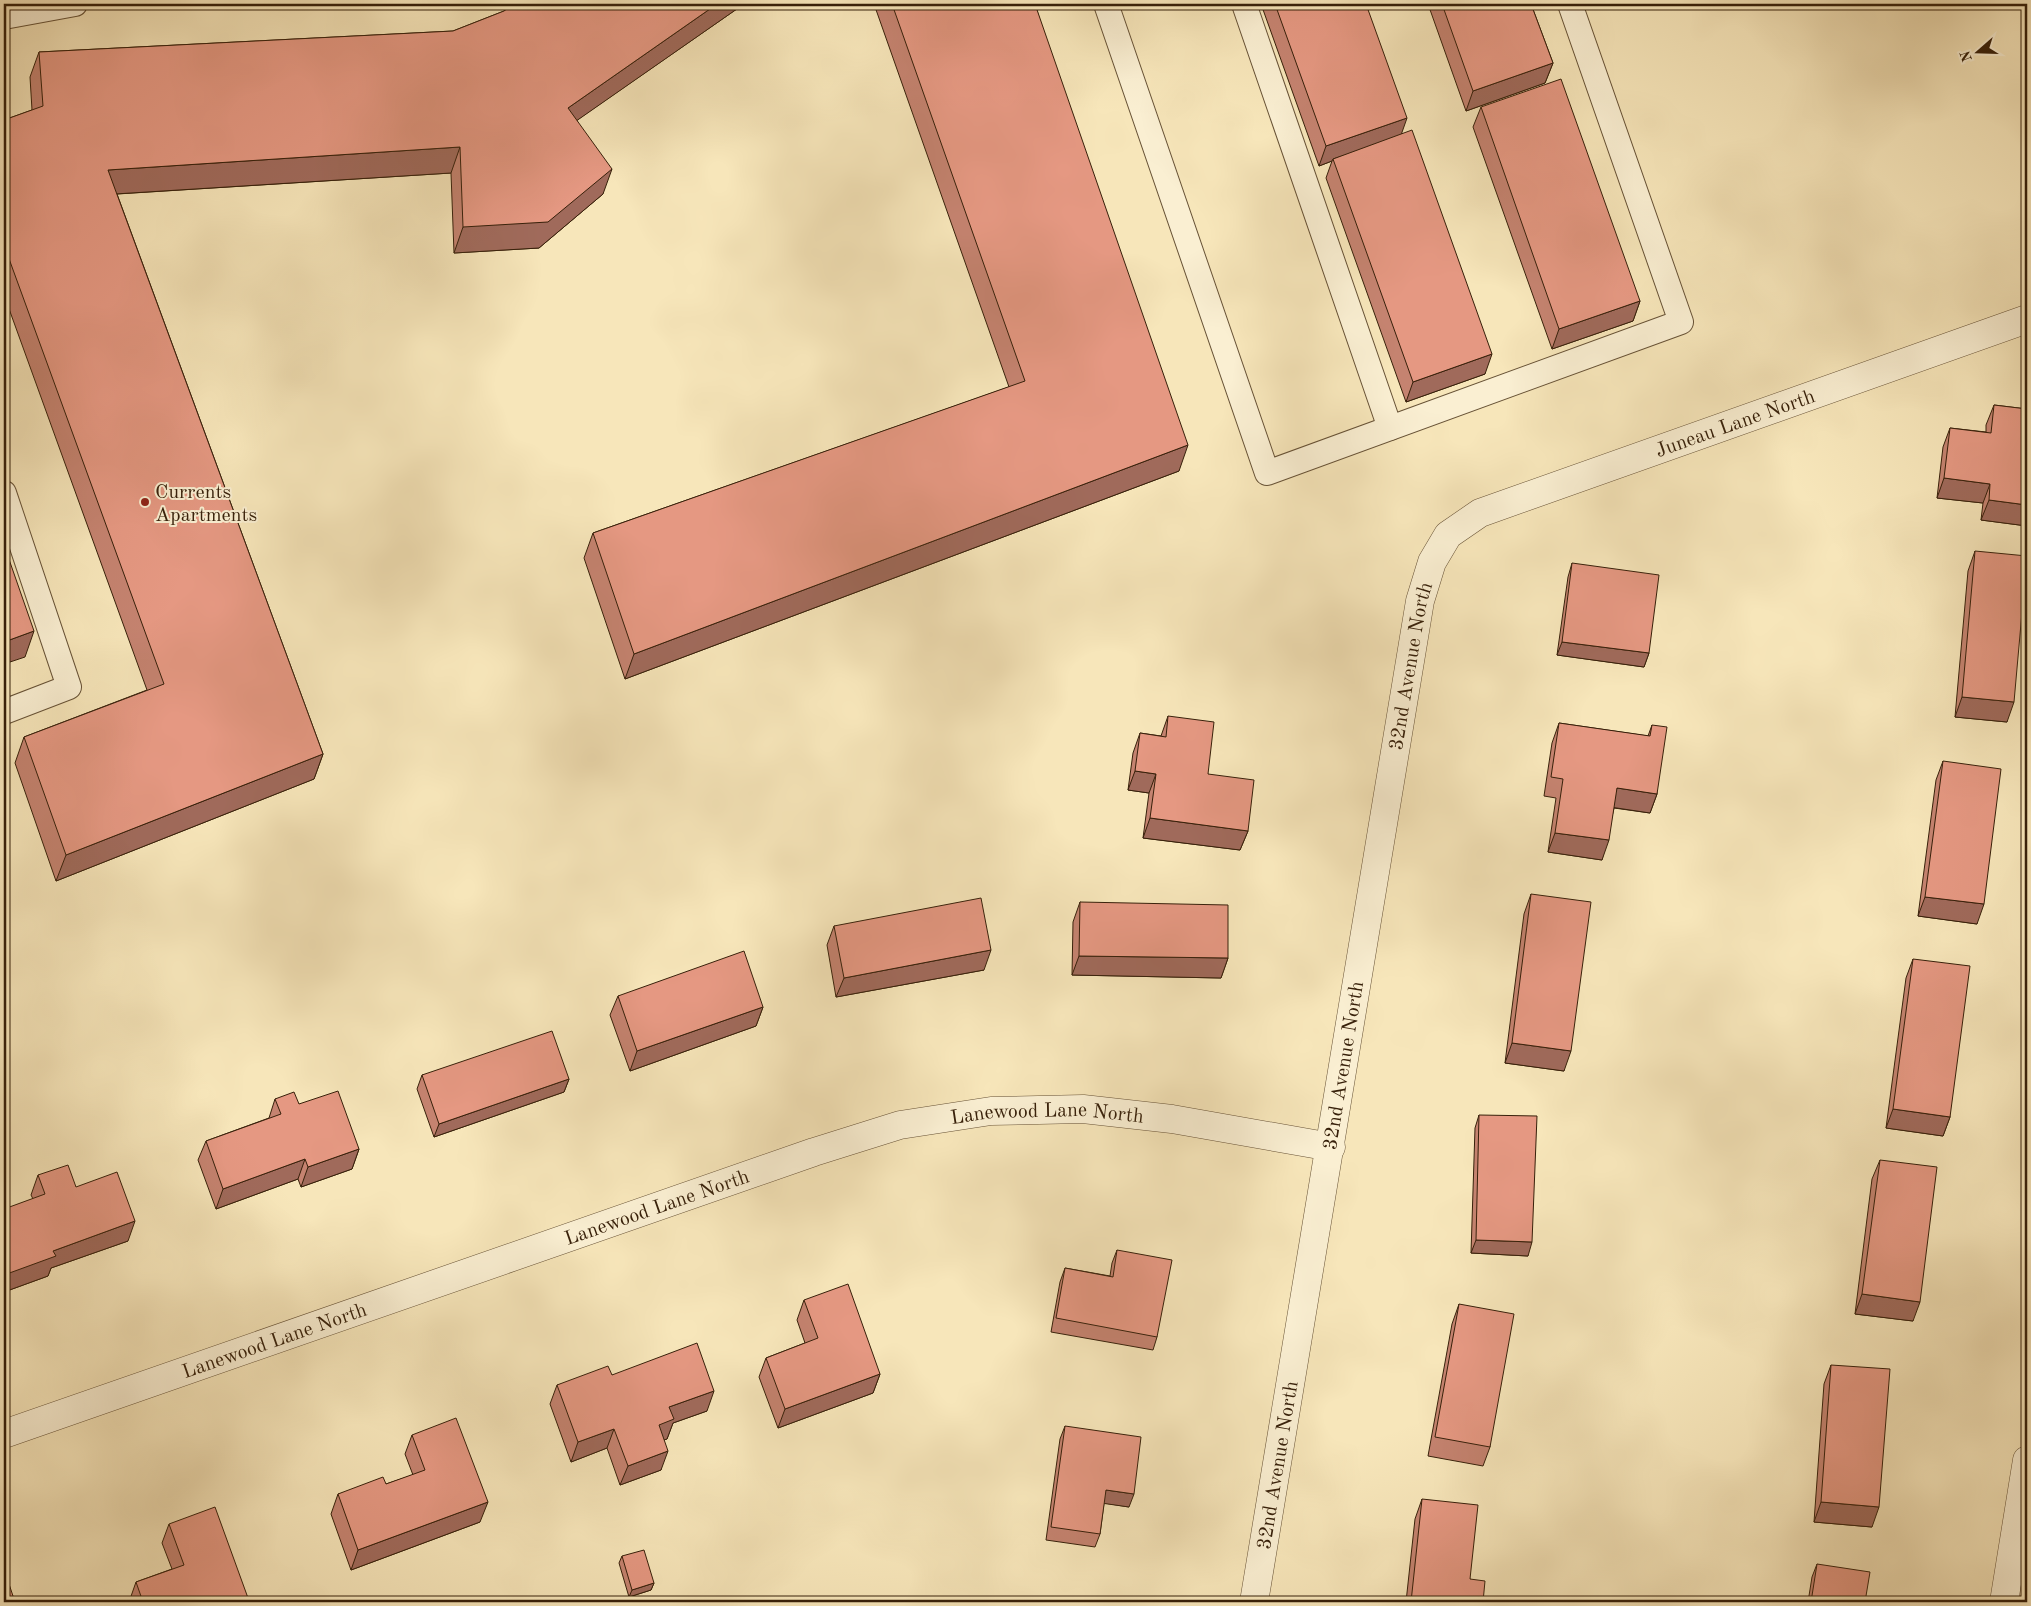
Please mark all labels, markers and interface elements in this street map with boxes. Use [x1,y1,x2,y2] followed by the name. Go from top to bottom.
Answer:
[1954,28,2004,78] north arrow
[1958,48,1975,64] text: N
[1653,387,1818,462] street label: Juneau Lane North
[155,483,257,526] place label: Currents Apartments
[139,496,151,508] marker: Currents Apartments
[1387,580,1437,752] street label: 32nd Avenue North
[1321,980,1368,1151] street label: 32nd Avenue North
[949,1101,1145,1129] street label: Lanewood Lane North
[562,1167,752,1250] street label: Lanewood Lane North
[180,1300,370,1383] street label: Lanewood Lane North
[1255,1379,1303,1551] street label: 32nd Avenue North

